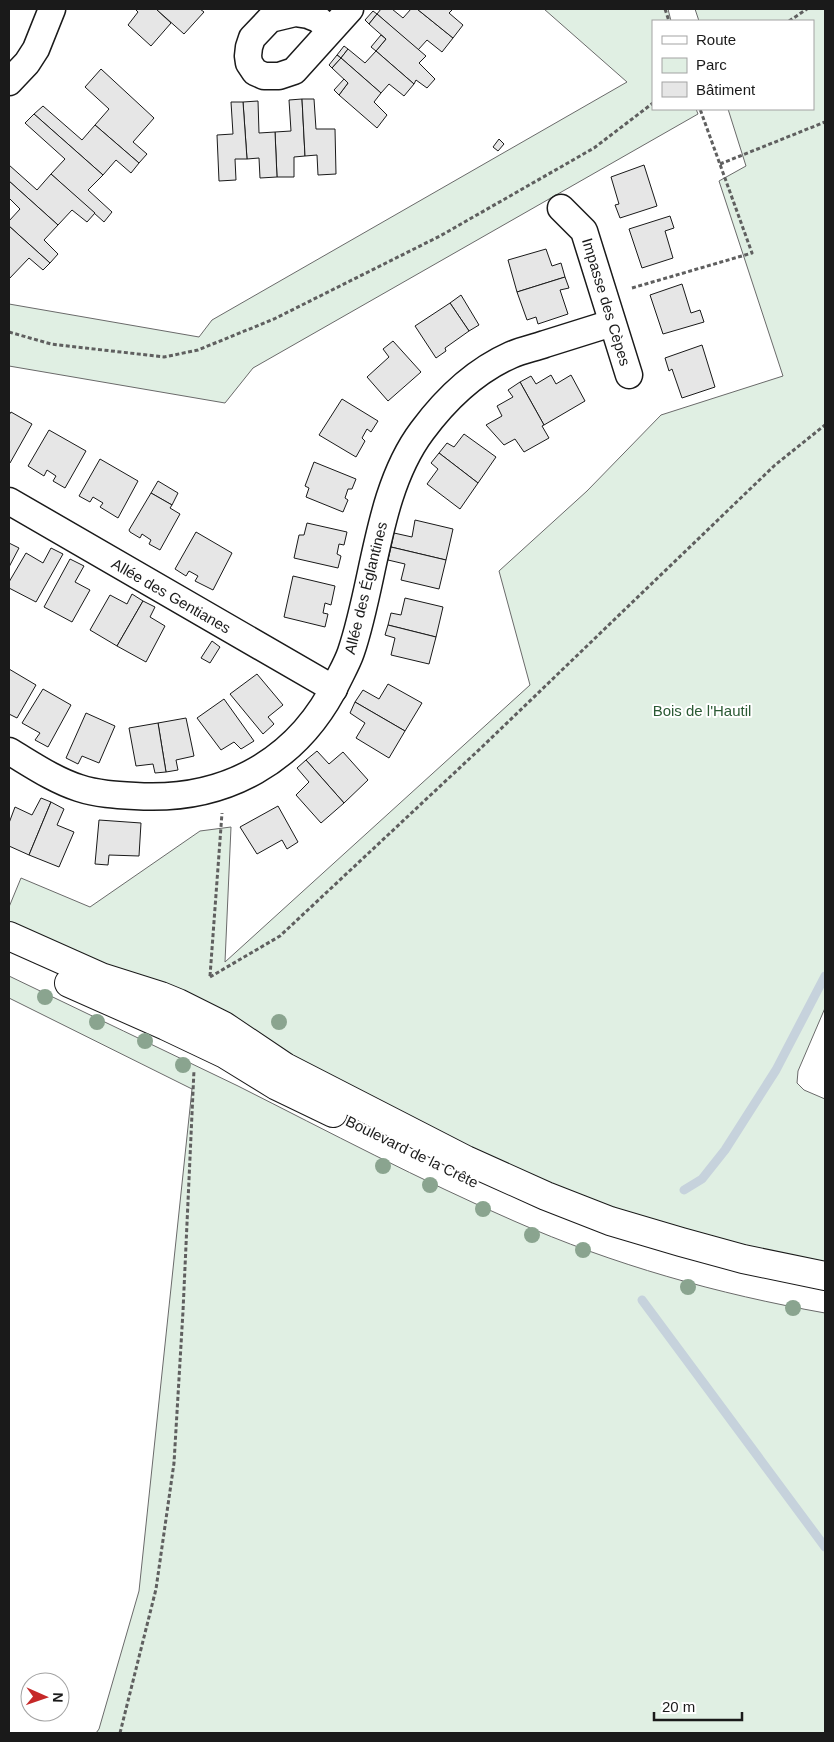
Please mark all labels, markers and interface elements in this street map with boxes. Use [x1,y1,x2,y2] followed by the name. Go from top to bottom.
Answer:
[652,20,814,110] legend
[696,31,736,48] text: Route
[696,56,727,73] text: Parc
[696,81,756,98] text: Bâtiment
[579,236,634,368] street label: Impasse des Cèpes
[341,520,390,656] street label: Allée des Églantines
[109,555,234,636] street label: Allée des Gentianes
[653,702,751,719] park label: Bois de l'Hautil
[343,1112,481,1191] street label: Boulevard de la Crête
[20,1672,70,1722] north arrow
[654,1690,742,1722] scale bar
[50,1692,66,1703] text: N
[662,1698,695,1715] text: 20 m

